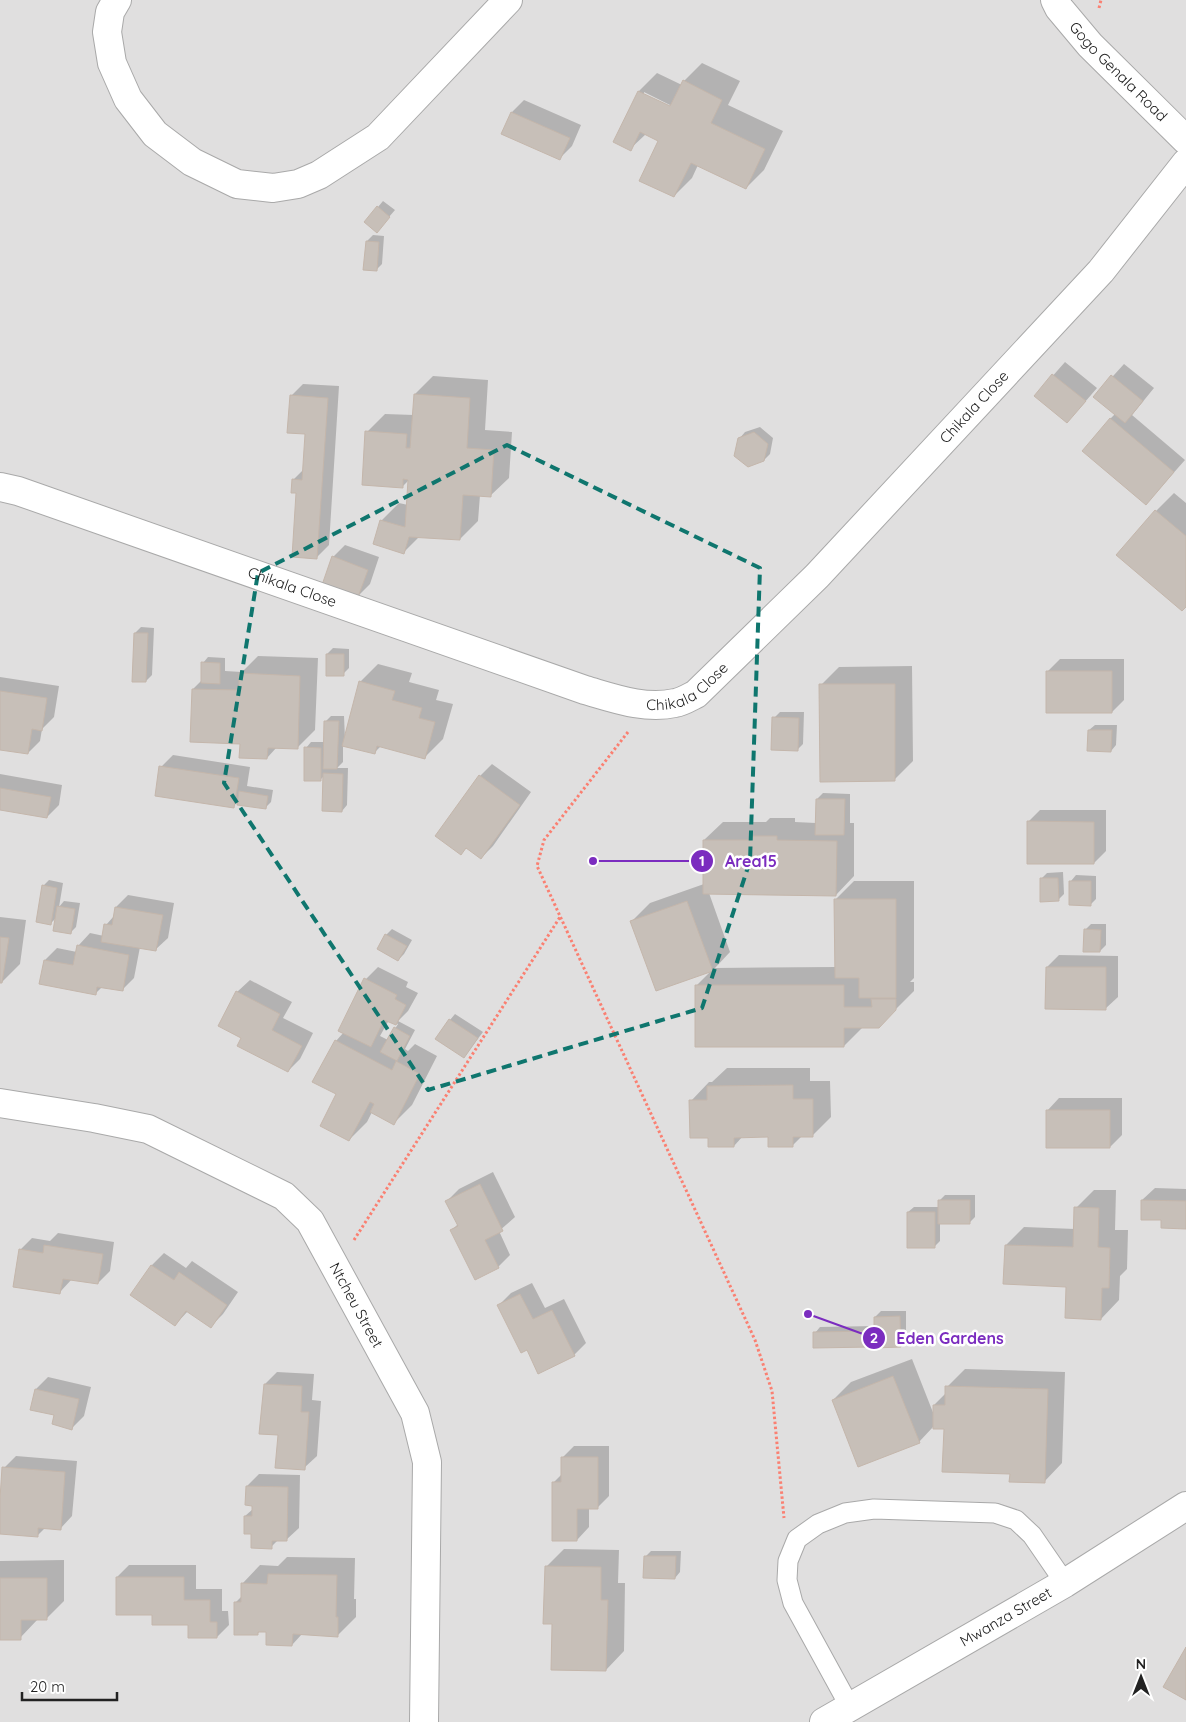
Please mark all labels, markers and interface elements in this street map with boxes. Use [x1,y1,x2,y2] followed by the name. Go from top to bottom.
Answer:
[1066,18,1172,125] street label: Gogo Genala Road
[935,366,1012,447] street label: Chikala Close
[245,562,339,611] street label: Chikala Close
[646,658,732,714] street label: Chikala Close
[690,846,787,876] callout: Area15
[699,851,705,870] text: 1
[725,851,777,871] text: Area15
[326,1259,388,1351] street label: Ntcheu Street
[861,1323,1013,1354] callout: Eden Gardens
[870,1328,878,1347] text: 2
[896,1328,1004,1348] text: Eden Gardens
[956,1583,1055,1651] street label: Mwanza Street
[1116,1652,1166,1702] north arrow
[1136,1655,1146,1673] text: N
[22,1670,118,1702] scale bar
[30,1677,65,1696] text: 20 m

